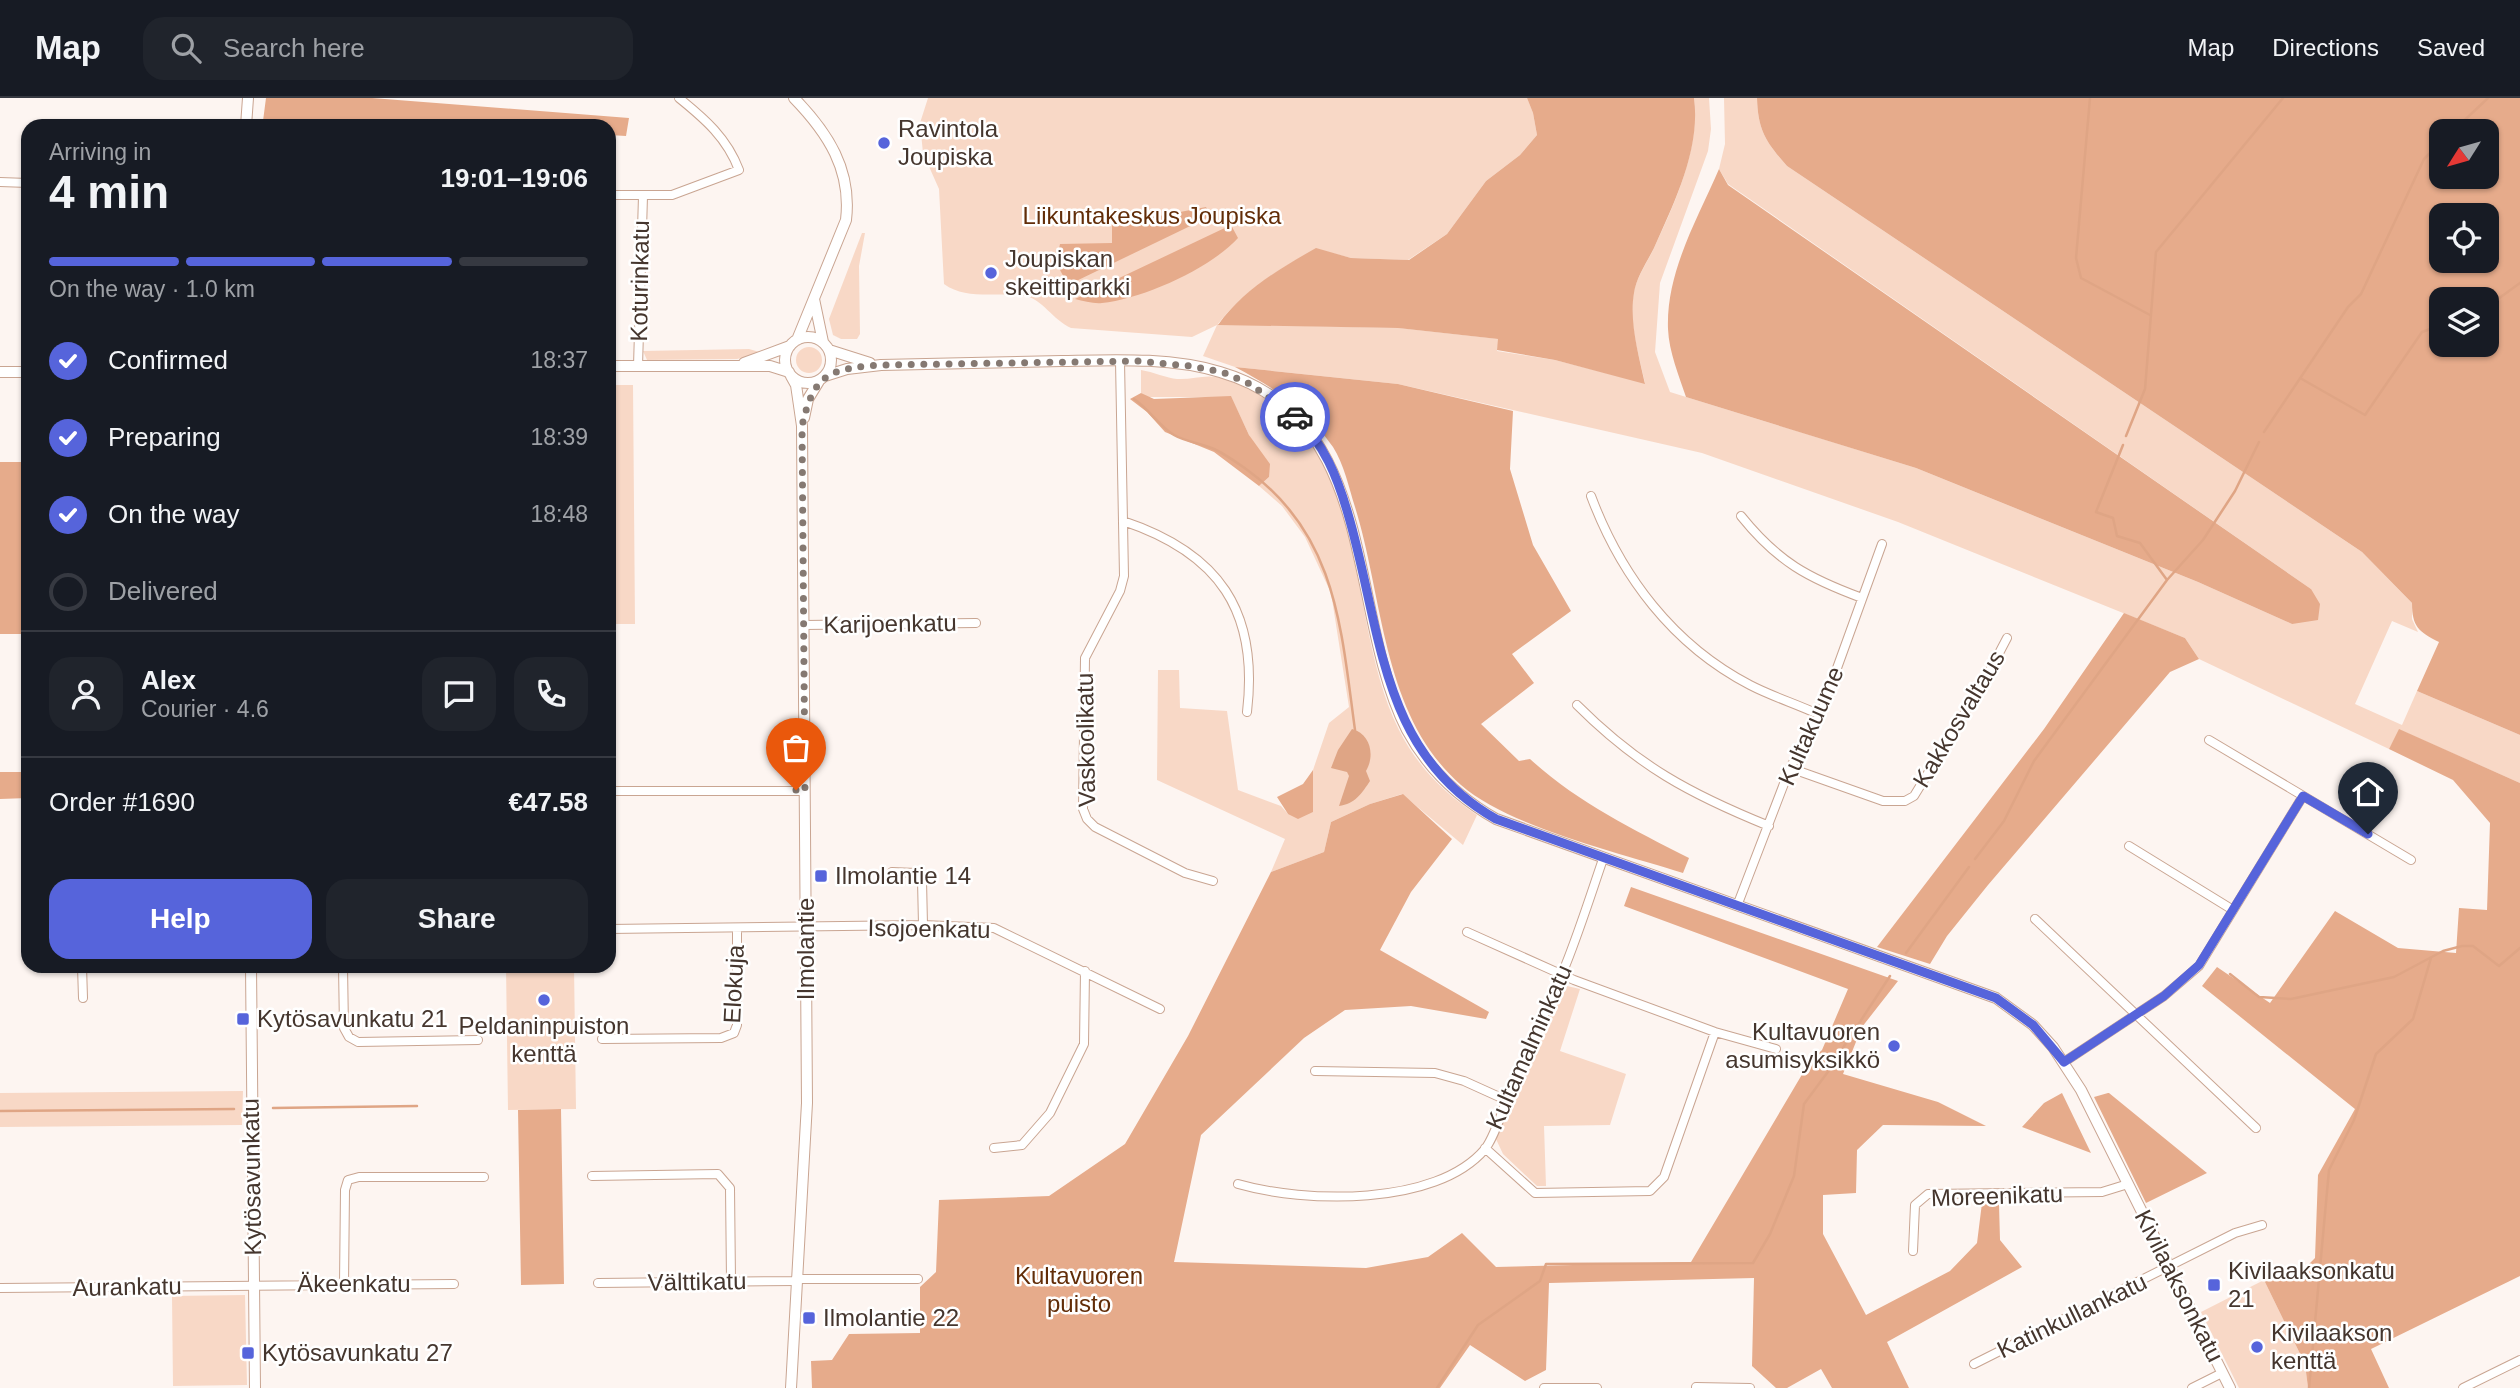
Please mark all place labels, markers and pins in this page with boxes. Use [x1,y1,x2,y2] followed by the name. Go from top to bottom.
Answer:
[898,115,999,170] place label: Ravintola Joupiska
[876,135,892,151] marker: Ravintola Joupiska
[1005,245,1130,300] place label: Joupiskan skeittiparkki
[983,265,999,281] marker: Joupiskan skeittiparkki
[766,718,826,790] pin
[2338,762,2398,834] pin
[835,862,971,889] place label: Ilmolantie 14
[813,868,829,884] marker: Ilmolantie 14
[536,992,552,1008] marker: Peldaninpuiston kenttä
[257,1005,448,1032] place label: Kytösavunkatu 21
[235,1011,251,1027] marker: Kytösavunkatu 21
[459,1012,629,1067] place label: Peldaninpuiston kenttä
[1725,1018,1880,1073] place label: Kultavuoren asumisyksikkö
[1886,1038,1902,1054] marker: Kultavuoren asumisyksikkö
[2228,1257,2395,1312] place label: Kivilaaksonkatu 21
[2206,1277,2222,1293] marker: Kivilaaksonkatu 21
[823,1304,959,1331] place label: Ilmolantie 22
[801,1310,817,1326] marker: Ilmolantie 22
[2271,1319,2392,1374] place label: Kivilaakson kenttä
[262,1339,453,1366] place label: Kytösavunkatu 27
[2249,1339,2265,1355] marker: Kivilaakson kenttä
[240,1345,256,1361] marker: Kytösavunkatu 27

